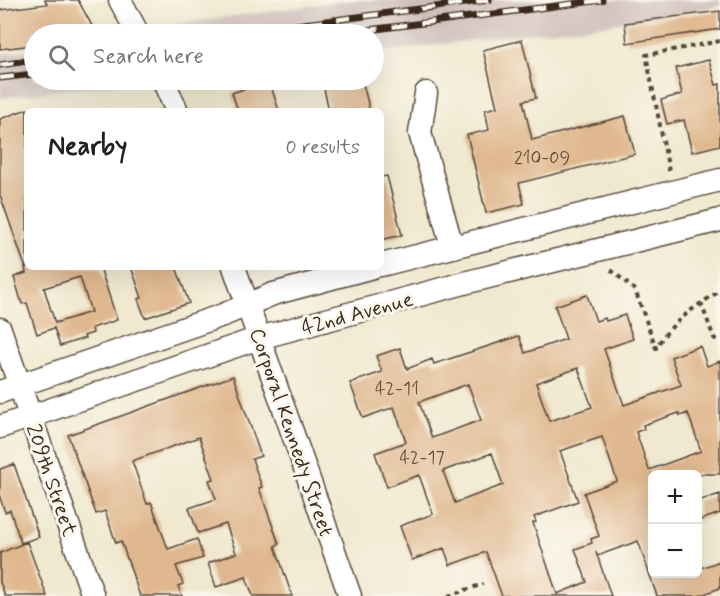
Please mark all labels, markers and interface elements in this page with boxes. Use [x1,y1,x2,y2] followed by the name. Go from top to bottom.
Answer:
[24,24,384,90] search box
[45,41,78,74] icon: search
[93,43,204,71] text: Search here
[48,130,127,164] text: Nearby
[286,134,360,161] text: 0 results
[514,146,570,170] house number: 210-09
[298,286,416,342] street label: 42nd Avenue
[242,324,340,540] street label: Corporal Kennedy Street
[375,377,419,401] house number: 42-11
[19,421,84,541] street label: 209th Street
[399,446,445,470] house number: 42-17
[648,470,702,578] map controls
[648,470,702,524] button: +
[648,524,702,578] button: −

